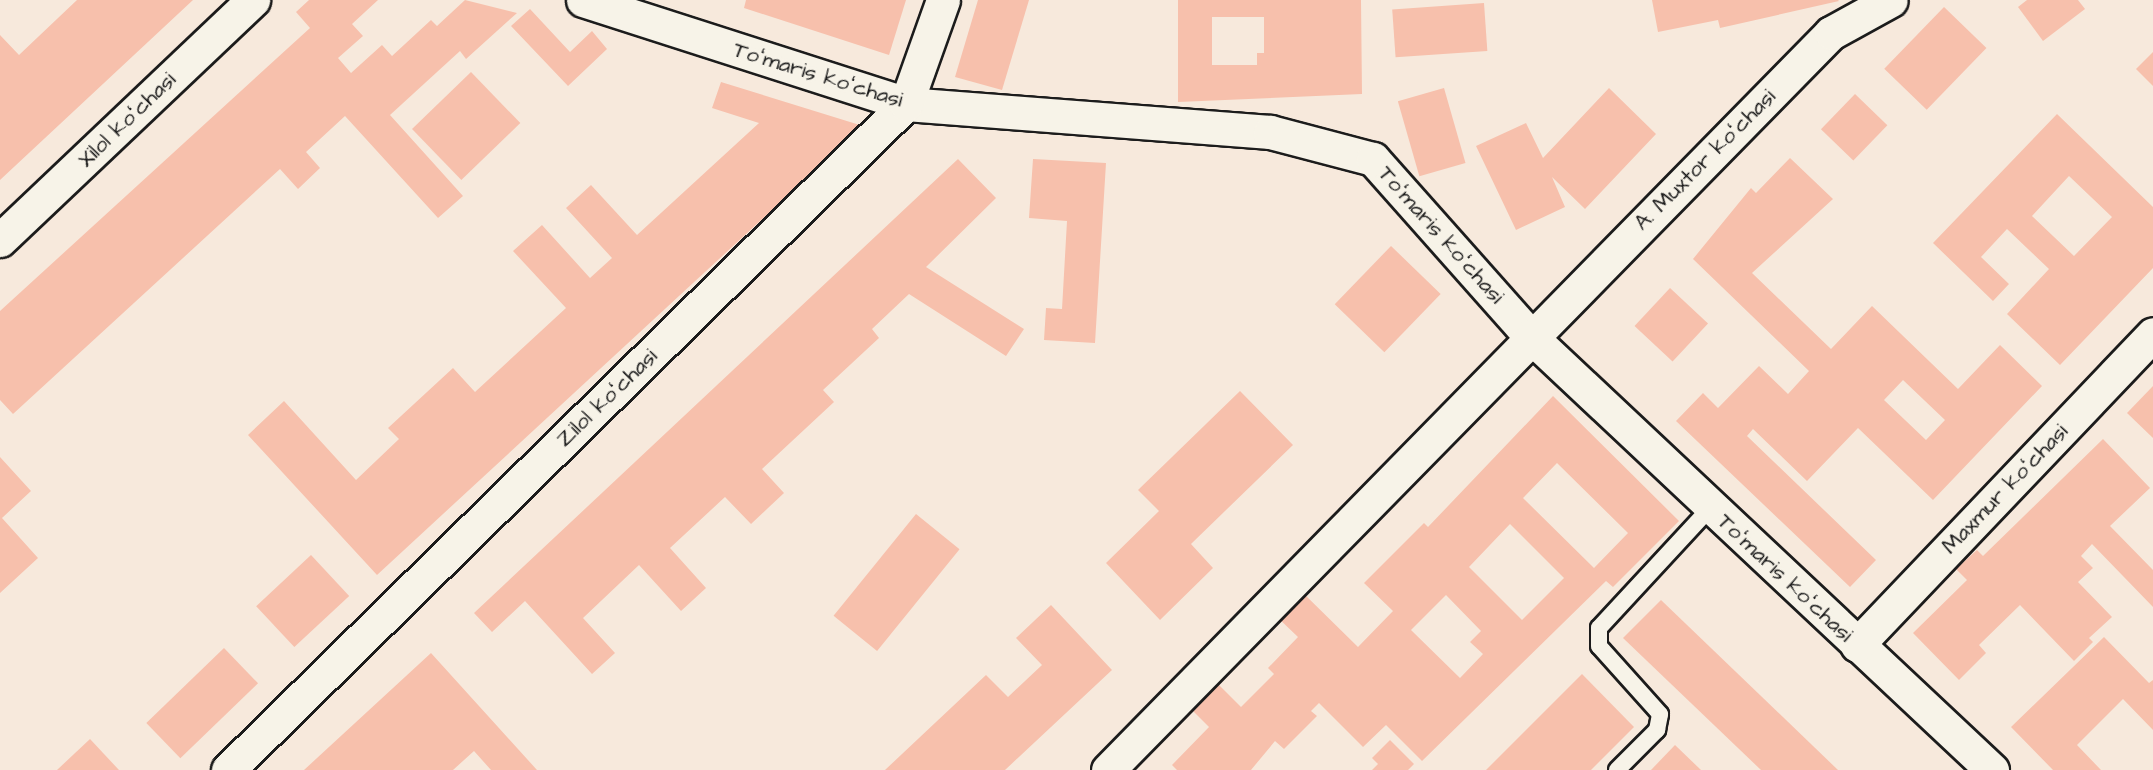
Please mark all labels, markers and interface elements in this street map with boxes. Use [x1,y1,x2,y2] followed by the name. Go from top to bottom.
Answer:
[730,37,906,113] street label: Toʻmaris koʻchasi
[73,67,181,173] street label: Xilol koʻchasi
[1629,84,1781,236] street label: A. Muxtor koʻchasi
[1372,161,1510,309] street label: Toʻmaris koʻchasi
[551,343,663,453] street label: Zilol koʻchasi
[1936,419,2074,559] street label: Maxmur koʻchasi
[1712,508,1858,648] street label: Toʻmaris koʻchasi

